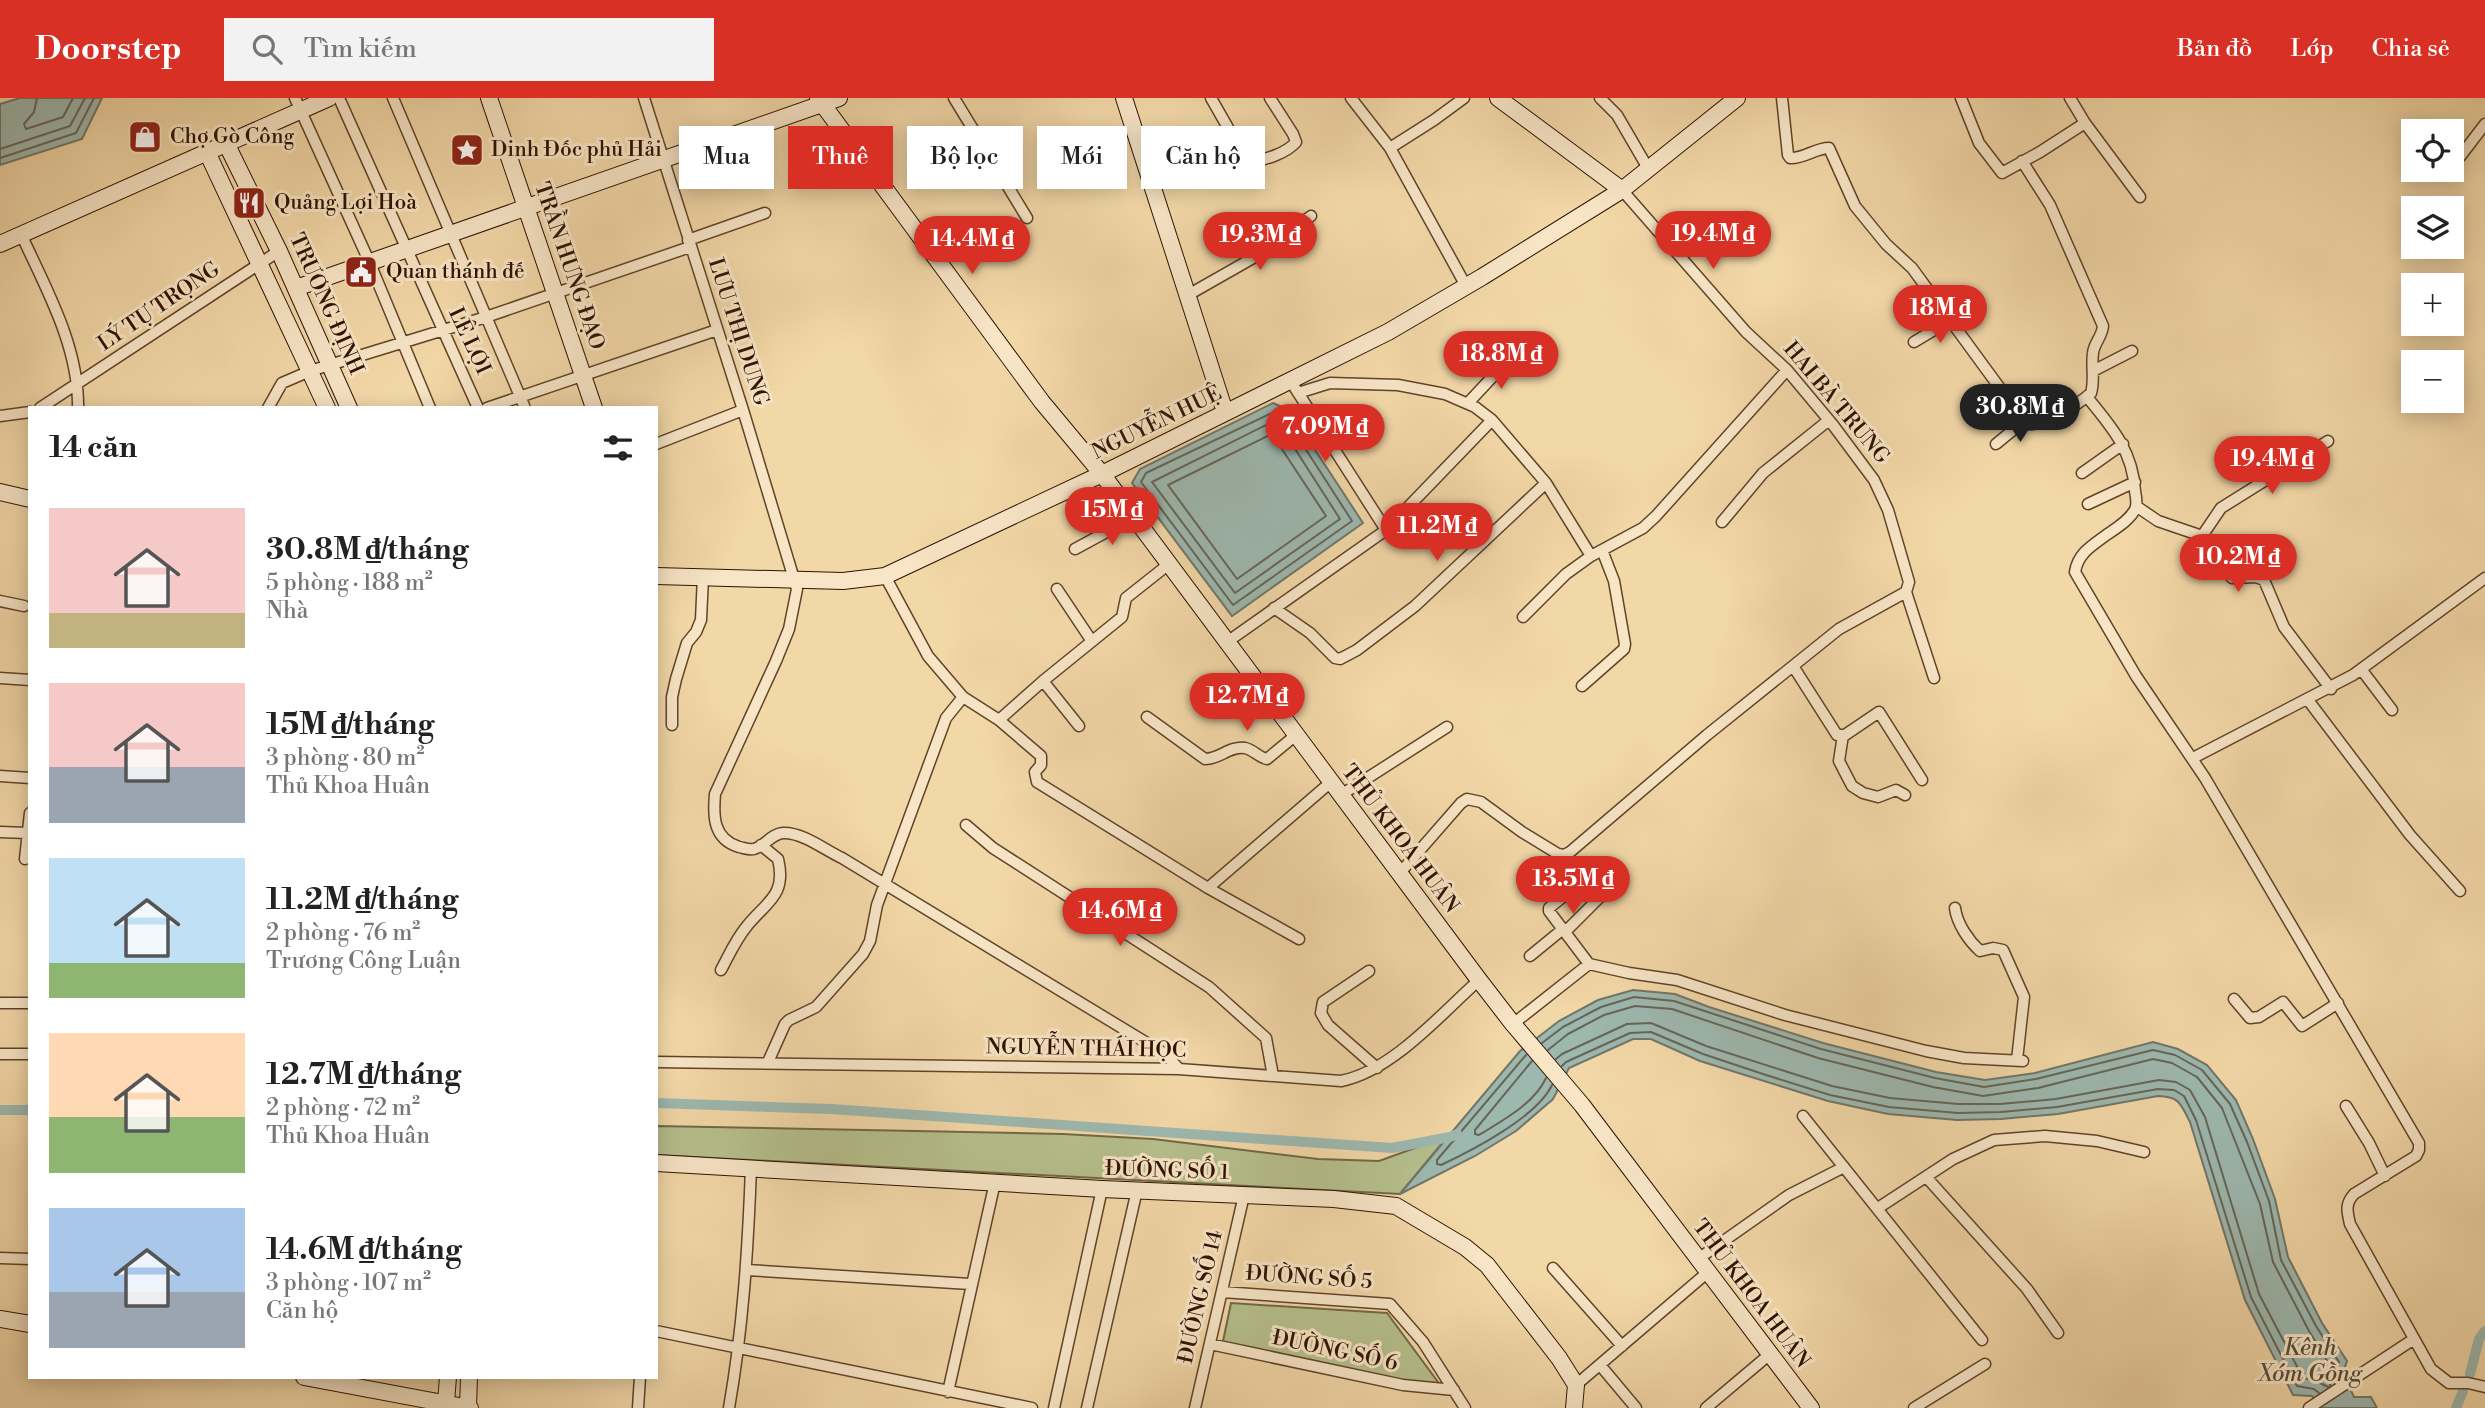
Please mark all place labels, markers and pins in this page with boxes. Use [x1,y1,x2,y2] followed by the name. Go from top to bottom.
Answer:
[126,118,164,156] shop icon: Chợ Gò Công
[170,124,294,150] place label: Chợ Gò Công
[448,131,486,169] place icon: Dinh Đốc phủ Hải
[491,137,662,163] place label: Dinh Đốc phủ Hải
[230,184,268,222] restaurant icon: Quảng Lợi Hoà
[274,190,417,216] place label: Quảng Lợi Hoà
[1195,212,1325,272] pin: 19.3M ₫
[1648,212,1778,271] pin: 19.4M ₫
[907,216,1037,276] pin: 14.4M ₫
[342,253,380,291] public building icon: Quan thánh đế
[386,259,525,285] place label: Quan thánh đế
[1891,286,1989,345] pin: 18M ₫
[1436,331,1566,391] pin: 18.8M ₫
[1955,384,2085,444] pin: 30.8M ₫
[1260,404,1390,464] pin: 7.09M ₫
[2207,436,2337,496] pin: 19.4M ₫
[1063,488,1161,547] pin: 15M ₫
[1372,504,1502,563] pin: 11.2M ₫
[2173,534,2303,594] pin: 10.2M ₫
[1182,674,1312,733] pin: 12.7M ₫
[1508,856,1638,916] pin: 13.5M ₫
[1055,888,1185,948] pin: 14.6M ₫

